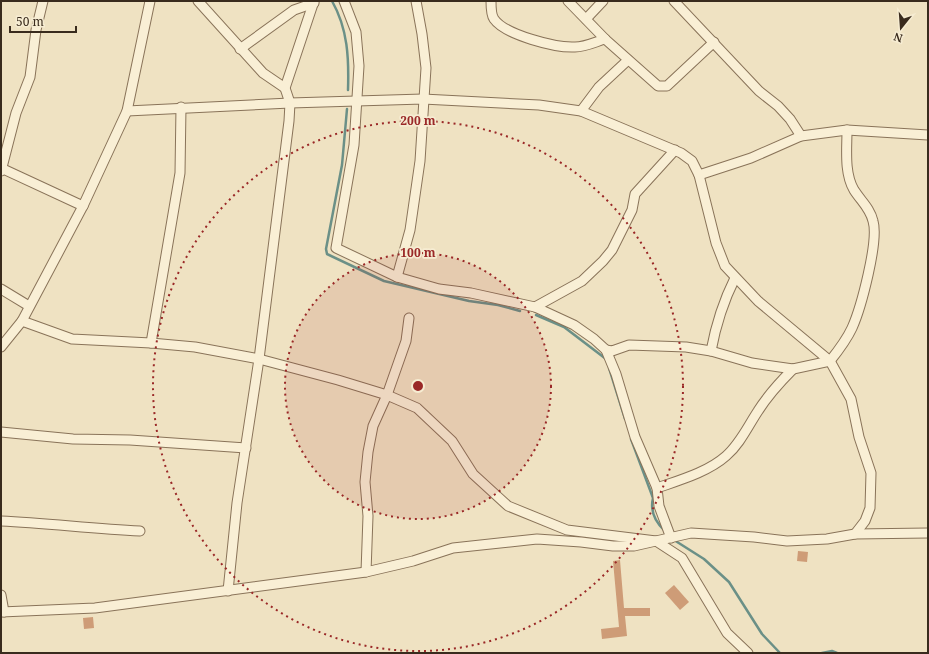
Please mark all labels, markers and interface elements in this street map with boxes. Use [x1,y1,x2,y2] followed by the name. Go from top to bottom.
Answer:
[10,8,76,34] scale bar
[881,8,921,48] north arrow
[16,13,44,30] text: 50 m
[891,30,904,46] text: N
[400,112,436,129] text: 200 m
[400,244,436,261] text: 100 m
[411,379,425,393] centre of rings

